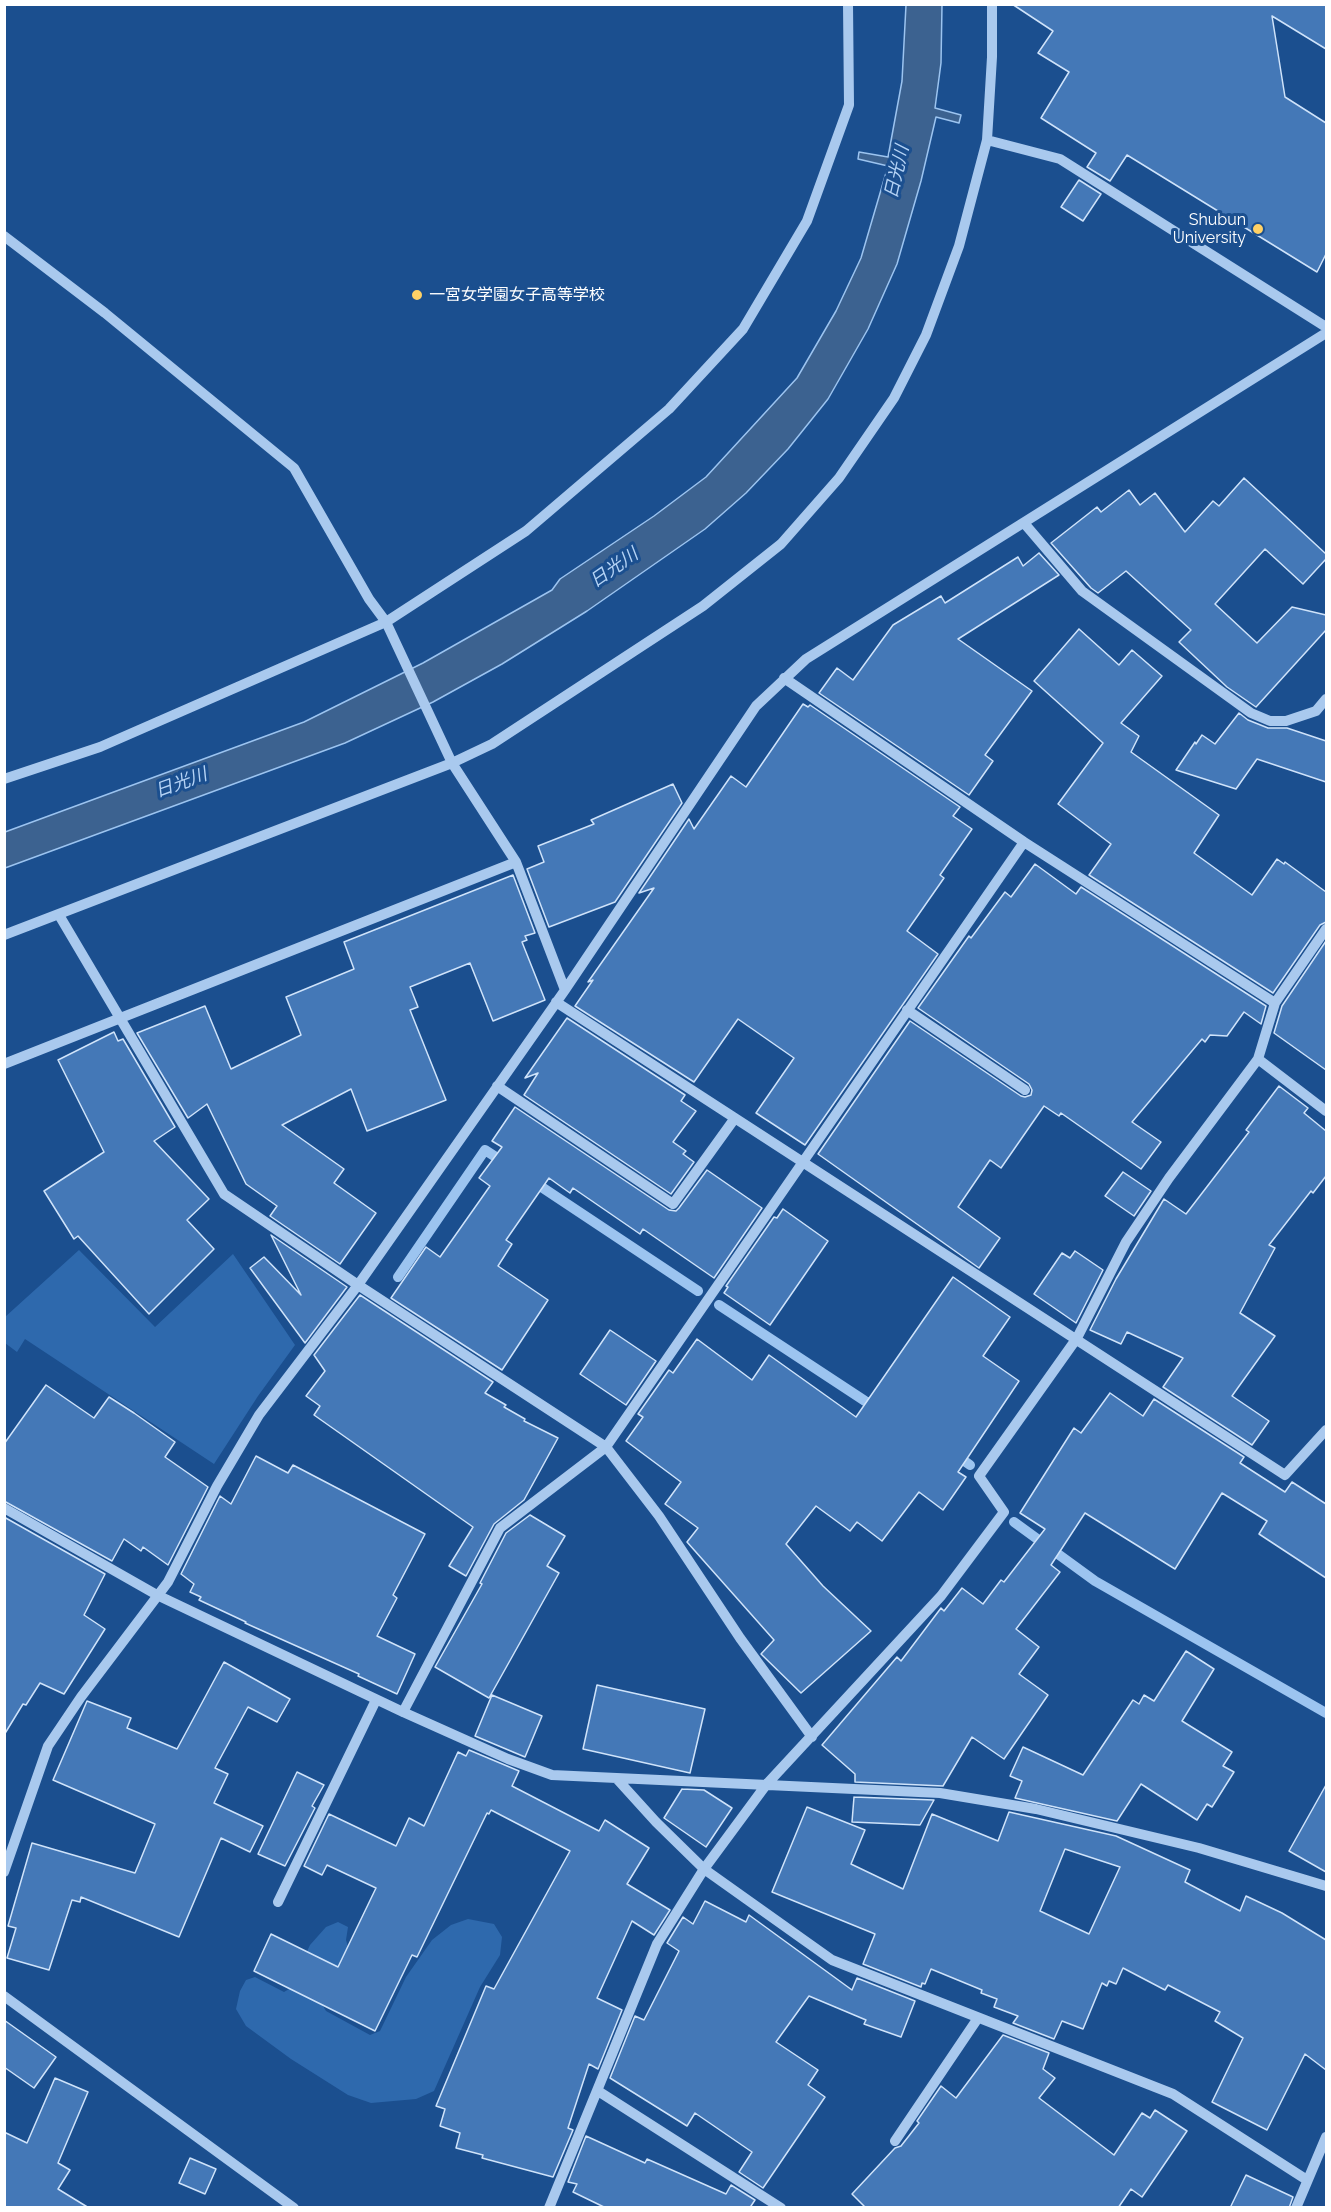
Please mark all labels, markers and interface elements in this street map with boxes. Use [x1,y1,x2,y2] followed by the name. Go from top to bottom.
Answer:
[880,143,914,201] water label: 日光川
[1173,210,1246,248] place label: Shubun University
[1251,222,1265,236] marker: Shubun University
[429,285,605,305] place label: 一宮女学園女子高等学校
[410,288,424,302] marker: 一宮女学園女子高等学校
[586,544,642,592] water label: 日光川
[152,764,210,802] water label: 日光川

